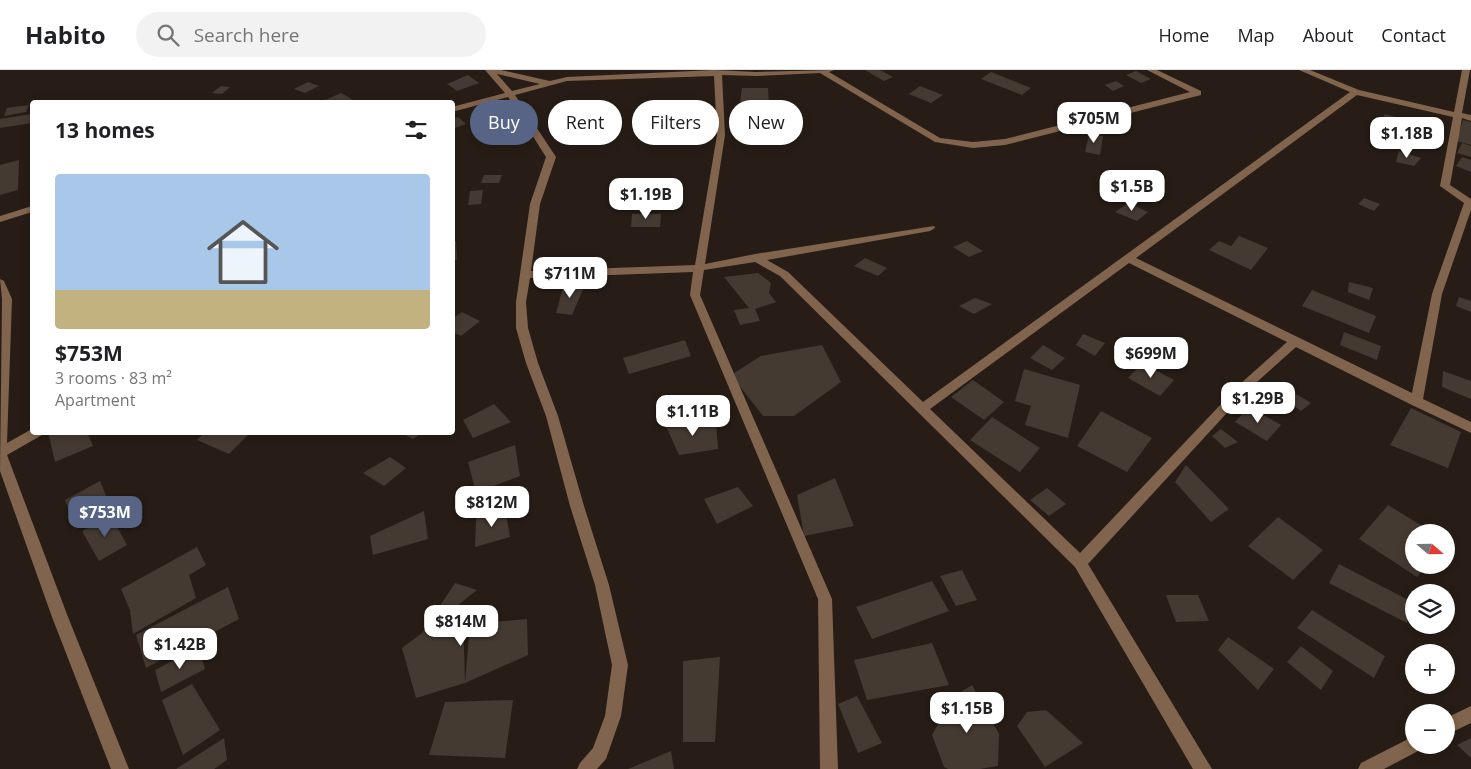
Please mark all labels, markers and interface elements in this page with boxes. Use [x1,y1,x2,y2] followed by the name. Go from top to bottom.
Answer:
[136,12,486,57] search box
[25,18,106,51] text: Habito
[154,21,182,49] icon: search
[194,22,300,48] text: Search here
[1159,23,1209,47] text: Home
[1237,23,1275,47] text: Map
[1303,23,1353,47] text: About
[1381,23,1446,47] text: Contact
[470,100,538,145] chip: Buy
[548,100,622,145] chip: Rent
[632,100,719,145] chip: Filters
[729,100,803,145] chip: New
[1059,102,1129,144] pin: $705M
[1068,107,1120,129] text: $705M
[55,116,155,144] text: 13 homes
[402,116,430,144] icon: filters
[1366,116,1448,159] pin: $1.18B
[1381,122,1433,144] text: $1.18B
[1097,170,1167,212] pin: $1.5B
[1111,175,1153,197] text: $1.5B
[605,178,687,220] pin: $1.19B
[620,183,672,205] text: $1.19B
[198,207,288,297] icon: home
[535,256,605,299] pin: $711M
[544,262,596,284] text: $711M
[1116,336,1186,379] pin: $699M
[55,339,123,367] text: $753M
[1125,342,1177,364] text: $699M
[55,367,172,389] text: 3 rooms · 83 m²
[1217,382,1299,424] pin: $1.29B
[1232,387,1284,409] text: $1.29B
[55,389,135,411] text: Apartment
[652,394,734,437] pin: $1.11B
[667,400,719,422] text: $1.11B
[457,486,527,528] pin: $812M
[466,491,518,513] text: $812M
[70,496,140,538] pin: $753M
[79,501,131,523] text: $753M
[1405,524,1455,574] north arrow
[1405,524,1455,754] map controls
[1405,584,1455,634] button: layers
[426,604,496,647] pin: $814M
[435,610,487,632] text: $814M
[139,628,221,670] pin: $1.42B
[154,633,206,655] text: $1.42B
[1405,644,1455,694] button: +
[926,692,1008,734] pin: $1.15B
[941,697,993,719] text: $1.15B
[1405,704,1455,754] button: −

